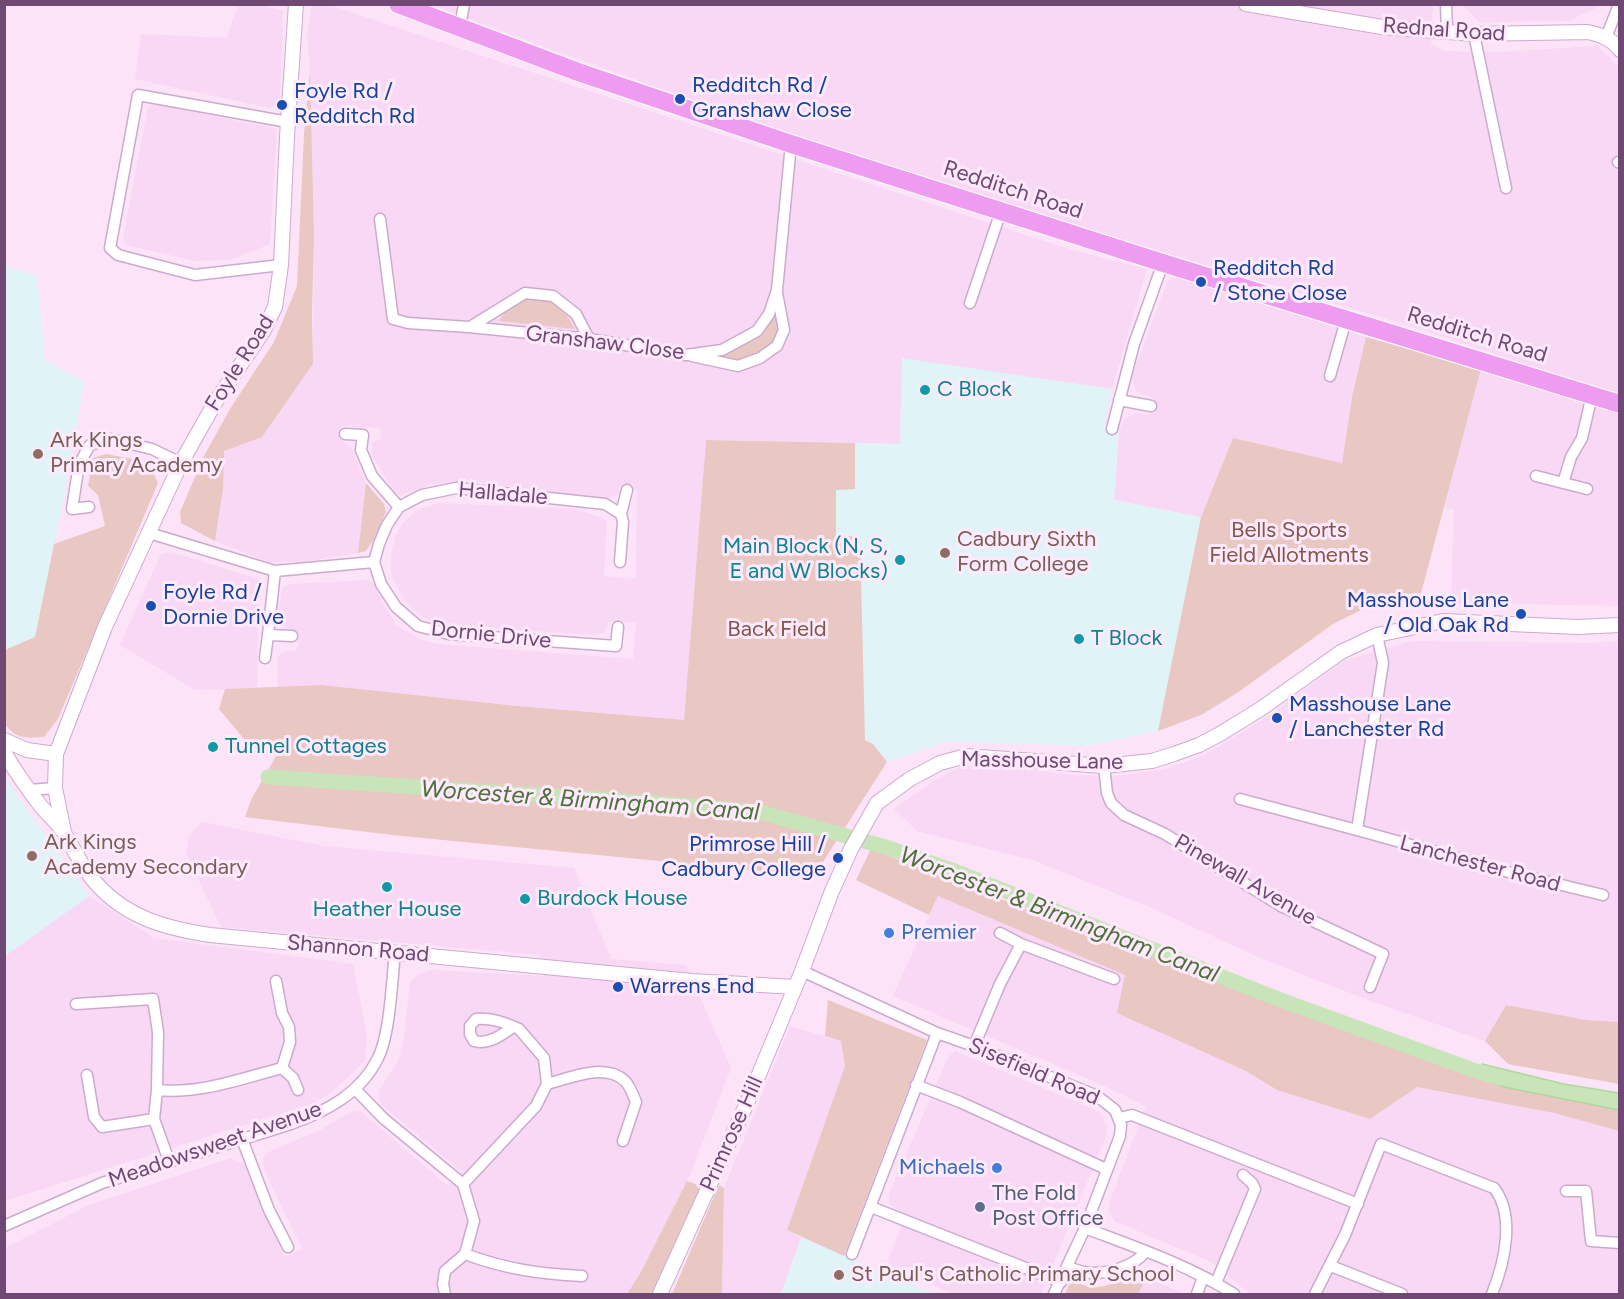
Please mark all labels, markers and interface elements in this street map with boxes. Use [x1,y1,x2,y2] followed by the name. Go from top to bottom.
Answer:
[1382,13,1506,47] street label: Rednal Road
[692,73,852,124] place label: Redditch Rd / Granshaw Close
[294,79,415,130] place label: Foyle Rd / Redditch Rd
[673,92,687,106] marker: Redditch Rd / Granshaw Close
[275,98,289,112] marker: Foyle Rd / Redditch Rd
[940,155,1086,225] street label: Redditch Road
[1213,256,1347,308] place label: Redditch Rd / Stone Close
[1194,275,1208,289] marker: Redditch Rd / Stone Close
[1404,301,1550,369] street label: Redditch Road
[200,310,280,416] street label: Foyle Road
[524,320,686,366] street label: Granshaw Close
[937,377,1012,403] place label: C Block
[918,383,932,397] marker: C Block
[50,428,222,480] place label: Ark Kings Primary Academy
[31,447,45,461] marker: Ark Kings Primary Academy
[457,477,549,511] street label: Halladale
[1209,518,1369,570] park label: Bells Sports Field Allotments
[957,527,1096,578] place label: Cadbury Sixth Form College
[723,534,888,586] place label: Main Block (N, S, E and W Blocks)
[938,546,952,560] marker: Cadbury Sixth Form College
[893,553,907,567] marker: Main Block (N, S, E and W Blocks)
[163,580,284,632] place label: Foyle Rd / Dornie Drive
[1347,588,1509,640] place label: Masshouse Lane / Old Oak Rd
[144,599,158,613] marker: Foyle Rd / Dornie Drive
[1514,607,1528,621] marker: Masshouse Lane / Old Oak Rd
[429,616,553,654] street label: Dornie Drive
[727,617,827,643] park label: Back Field
[1091,626,1162,652] place label: T Block
[1072,632,1086,646] marker: T Block
[1289,692,1451,744] place label: Masshouse Lane / Lanchester Rd
[1270,711,1284,725] marker: Masshouse Lane / Lanchester Rd
[225,734,387,760] place label: Tunnel Cottages
[206,740,220,754] marker: Tunnel Cottages
[961,746,1123,776] street label: Masshouse Lane
[420,775,760,827] water label: Worcester & Birmingham Canal
[1169,829,1321,931] street label: Pinewall Avenue
[44,830,248,882] place label: Ark Kings Academy Secondary
[1397,830,1563,898] street label: Lanchester Road
[661,832,826,884] place label: Primrose Hill / Cadbury College
[895,841,1223,989] water label: Worcester & Birmingham Canal
[25,849,39,863] marker: Ark Kings Academy Secondary
[831,851,845,865] marker: Primrose Hill / Cadbury College
[380,880,394,894] marker: Heather House
[537,886,688,912] place label: Burdock House
[518,892,532,906] marker: Burdock House
[312,897,462,923] place label: Heather House
[901,920,976,946] place label: Premier
[882,926,896,940] marker: Premier
[286,930,430,968] street label: Shannon Road
[630,974,754,1000] place label: Warrens End
[611,980,625,994] marker: Warrens End
[964,1033,1104,1111] street label: Sisefield Road
[695,1072,769,1196] street label: Primrose Hill
[105,1096,325,1194] street label: Meadowsweet Avenue
[899,1155,985,1181] place label: Michaels
[990,1161,1004,1175] marker: Michaels
[992,1181,1104,1232] place label: The Fold Post Office
[973,1200,987,1214] marker: The Fold Post Office
[851,1262,1175,1288] place label: St Paul's Catholic Primary School
[832,1268,846,1282] marker: St Paul's Catholic Primary School

